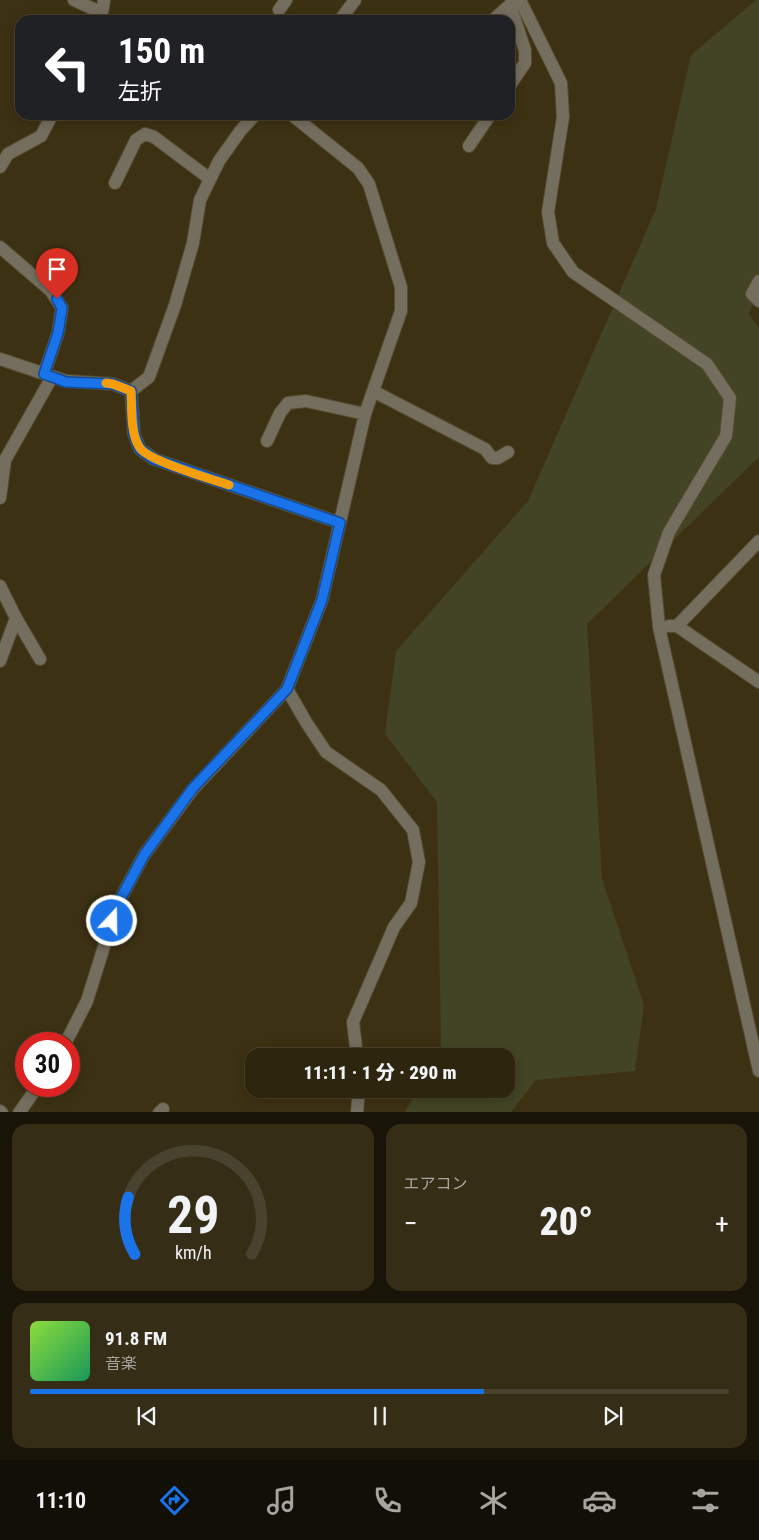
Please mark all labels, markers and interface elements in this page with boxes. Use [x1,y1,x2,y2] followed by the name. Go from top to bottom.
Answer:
[118,31,205,72] text: 150 m
[35,35,100,100] icon: left
[118,79,162,104] text: 左折
[36,248,78,299] pin
[43,255,71,283] icon: arrive
[85,894,137,946] position arrow
[15,1032,80,1097] speed limit sign: 30
[303,1061,457,1084] text: 11:11 · 1 分 · 290 m
[404,1174,468,1193] text: エアコン
[166,1185,219,1246] text: 29
[540,1200,593,1244] text: 20°
[404,1207,418,1240] text: −
[715,1207,729,1240] text: +
[174,1242,211,1263] text: km/h
[105,1327,167,1350] text: 91.8 FM
[105,1354,137,1373] text: 音楽
[133,1402,161,1430] icon: previous
[366,1402,394,1430] icon: pause
[599,1402,627,1430] icon: next
[157,1483,192,1518] icon: directions
[264,1483,299,1518] icon: music
[370,1483,405,1518] icon: phone
[476,1483,511,1518] icon: climate
[582,1483,617,1518] icon: car
[688,1483,723,1518] icon: filters
[36,1488,86,1513] text: 11:10

